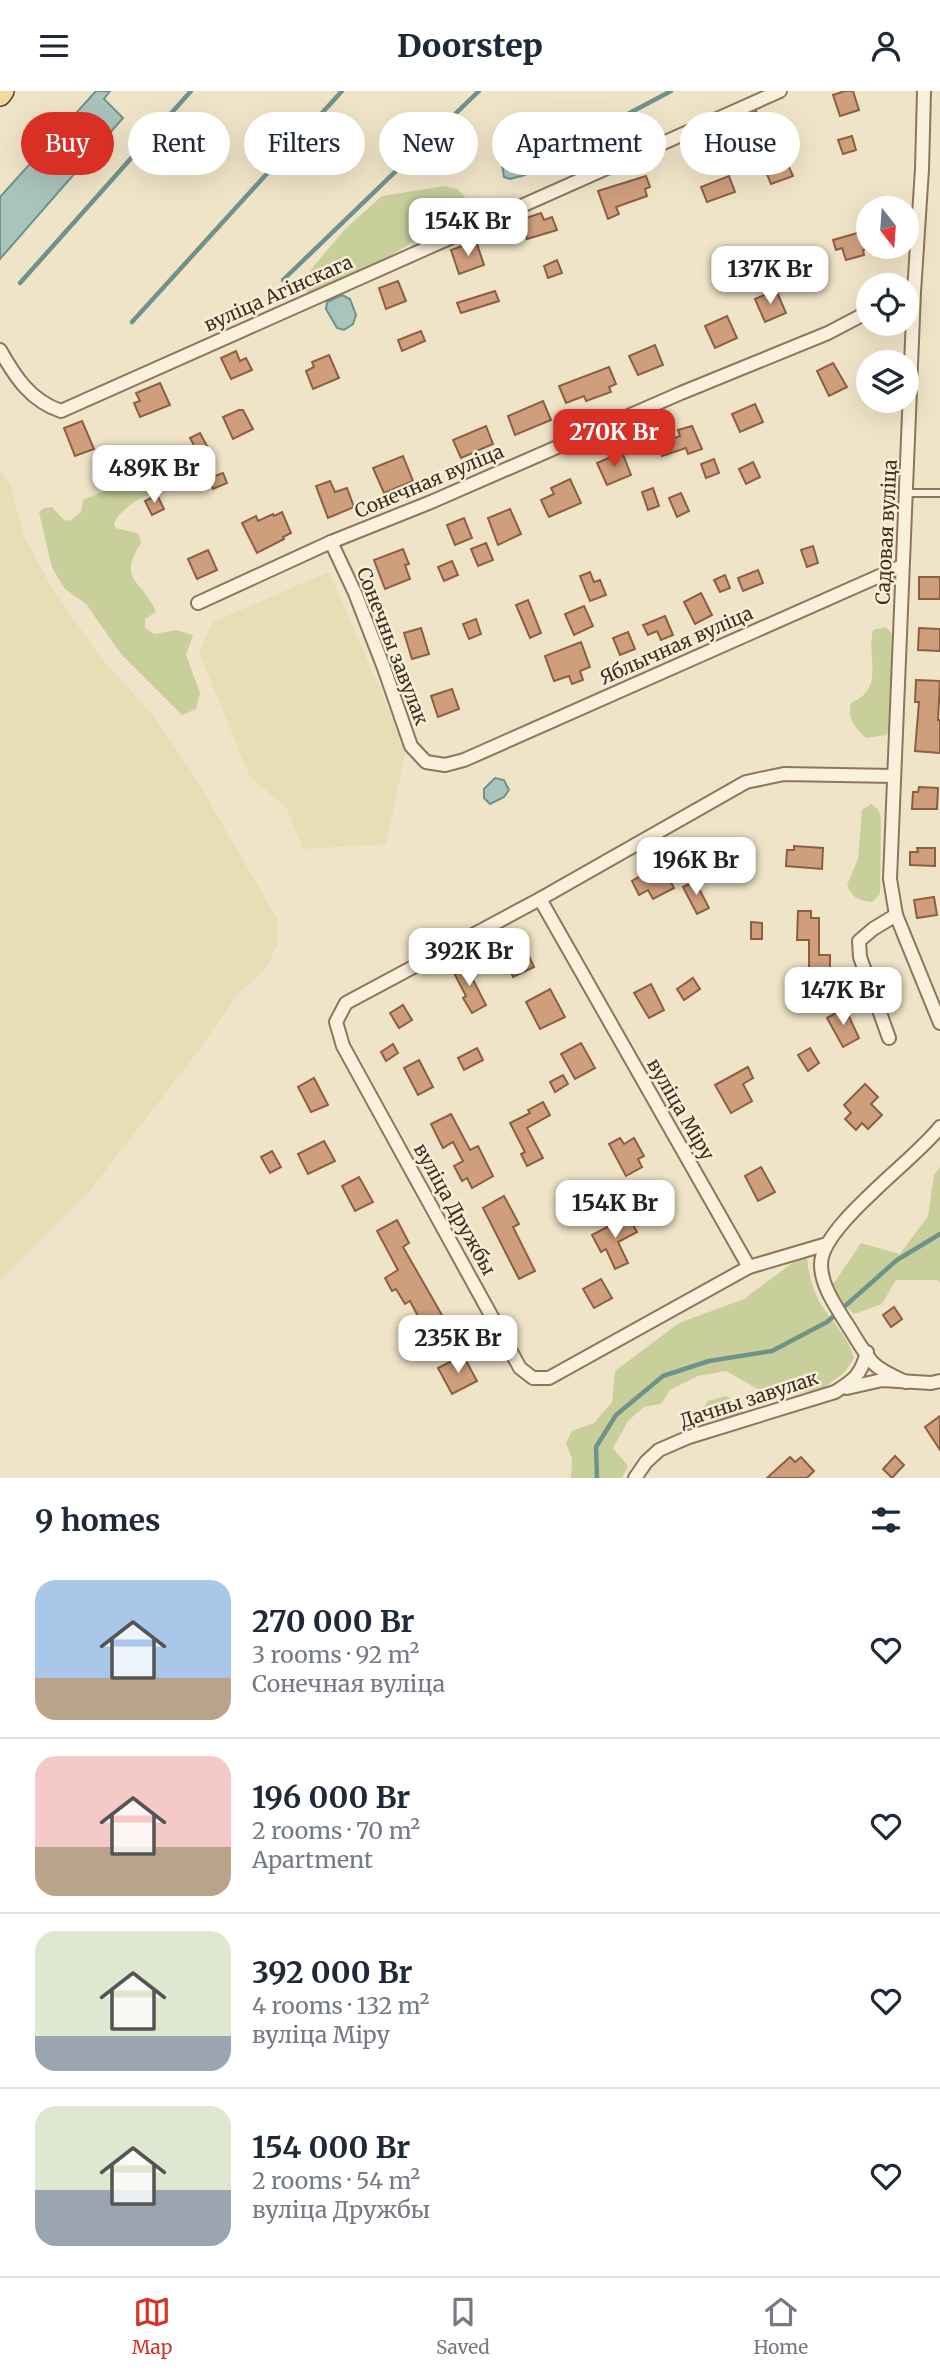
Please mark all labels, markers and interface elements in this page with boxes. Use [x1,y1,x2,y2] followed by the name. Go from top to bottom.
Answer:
[397,26,543,66] text: Doorstep
[35,27,73,65] icon: menu
[867,27,905,65] icon: person
[21,112,114,175] chip: Buy
[128,112,230,175] chip: Rent
[244,112,365,175] chip: Filters
[379,112,478,175] chip: New
[492,112,666,175] chip: Apartment
[680,112,800,175] chip: House
[856,196,919,259] north arrow
[856,196,919,413] map controls
[403,199,533,258] pin: 154K Br
[425,206,511,235] text: 154K Br
[705,247,835,306] pin: 137K Br
[200,249,356,337] street label: вуліца Агінскага
[727,254,813,283] text: 137K Br
[856,273,919,336] button: locate
[856,350,919,413] button: layers
[549,409,679,469] pin: 270K Br
[569,417,659,446] text: 270K Br
[351,439,507,523] street label: Сонечная вуліца
[89,445,219,505] pin: 489K Br
[108,453,200,482] text: 489K Br
[870,459,902,605] street label: Садовая вуліца
[352,564,434,728] street label: Сонечны завулак
[596,600,756,690] street label: Яблычная вуліца
[631,837,761,897] pin: 196K Br
[653,845,739,874] text: 196K Br
[404,929,534,988] pin: 392K Br
[425,936,513,965] text: 392K Br
[778,967,908,1027] pin: 147K Br
[801,975,885,1004] text: 147K Br
[642,1054,720,1164] street label: вуліца Міру
[409,1139,501,1279] street label: вуліца Дружбы
[550,1181,680,1240] pin: 154K Br
[572,1188,658,1217] text: 154K Br
[393,1315,523,1375] pin: 235K Br
[414,1323,502,1352] text: 235K Br
[677,1365,821,1433] street label: Дачны завулак
[35,1501,161,1539] text: 9 homes
[867,1501,905,1539] icon: filters
[252,1602,414,1640] text: 270 000 Br
[91,1608,175,1692] icon: home
[867,1631,905,1669] icon: heart
[252,1640,419,1669] text: 3 rooms · 92 m²
[252,1669,445,1698] text: Сонечная вуліца
[252,1778,410,1816] text: 196 000 Br
[91,1784,175,1868] icon: home
[867,1807,905,1845] icon: heart
[252,1816,420,1845] text: 2 rooms · 70 m²
[252,1845,373,1874] text: Apartment
[252,1953,412,1991] text: 392 000 Br
[91,1959,175,2043] icon: home
[867,1982,905,2020] icon: heart
[252,1991,429,2020] text: 4 rooms · 132 m²
[252,2020,390,2049] text: вуліца Міру
[252,2128,410,2166] text: 154 000 Br
[91,2134,175,2218] icon: home
[867,2157,905,2195] icon: heart
[252,2166,420,2195] text: 2 rooms · 54 m²
[252,2195,430,2224] text: вуліца Дружбы
[132,2293,172,2359] tab: Map
[436,2293,490,2359] tab: Saved
[753,2293,808,2359] tab: Home

